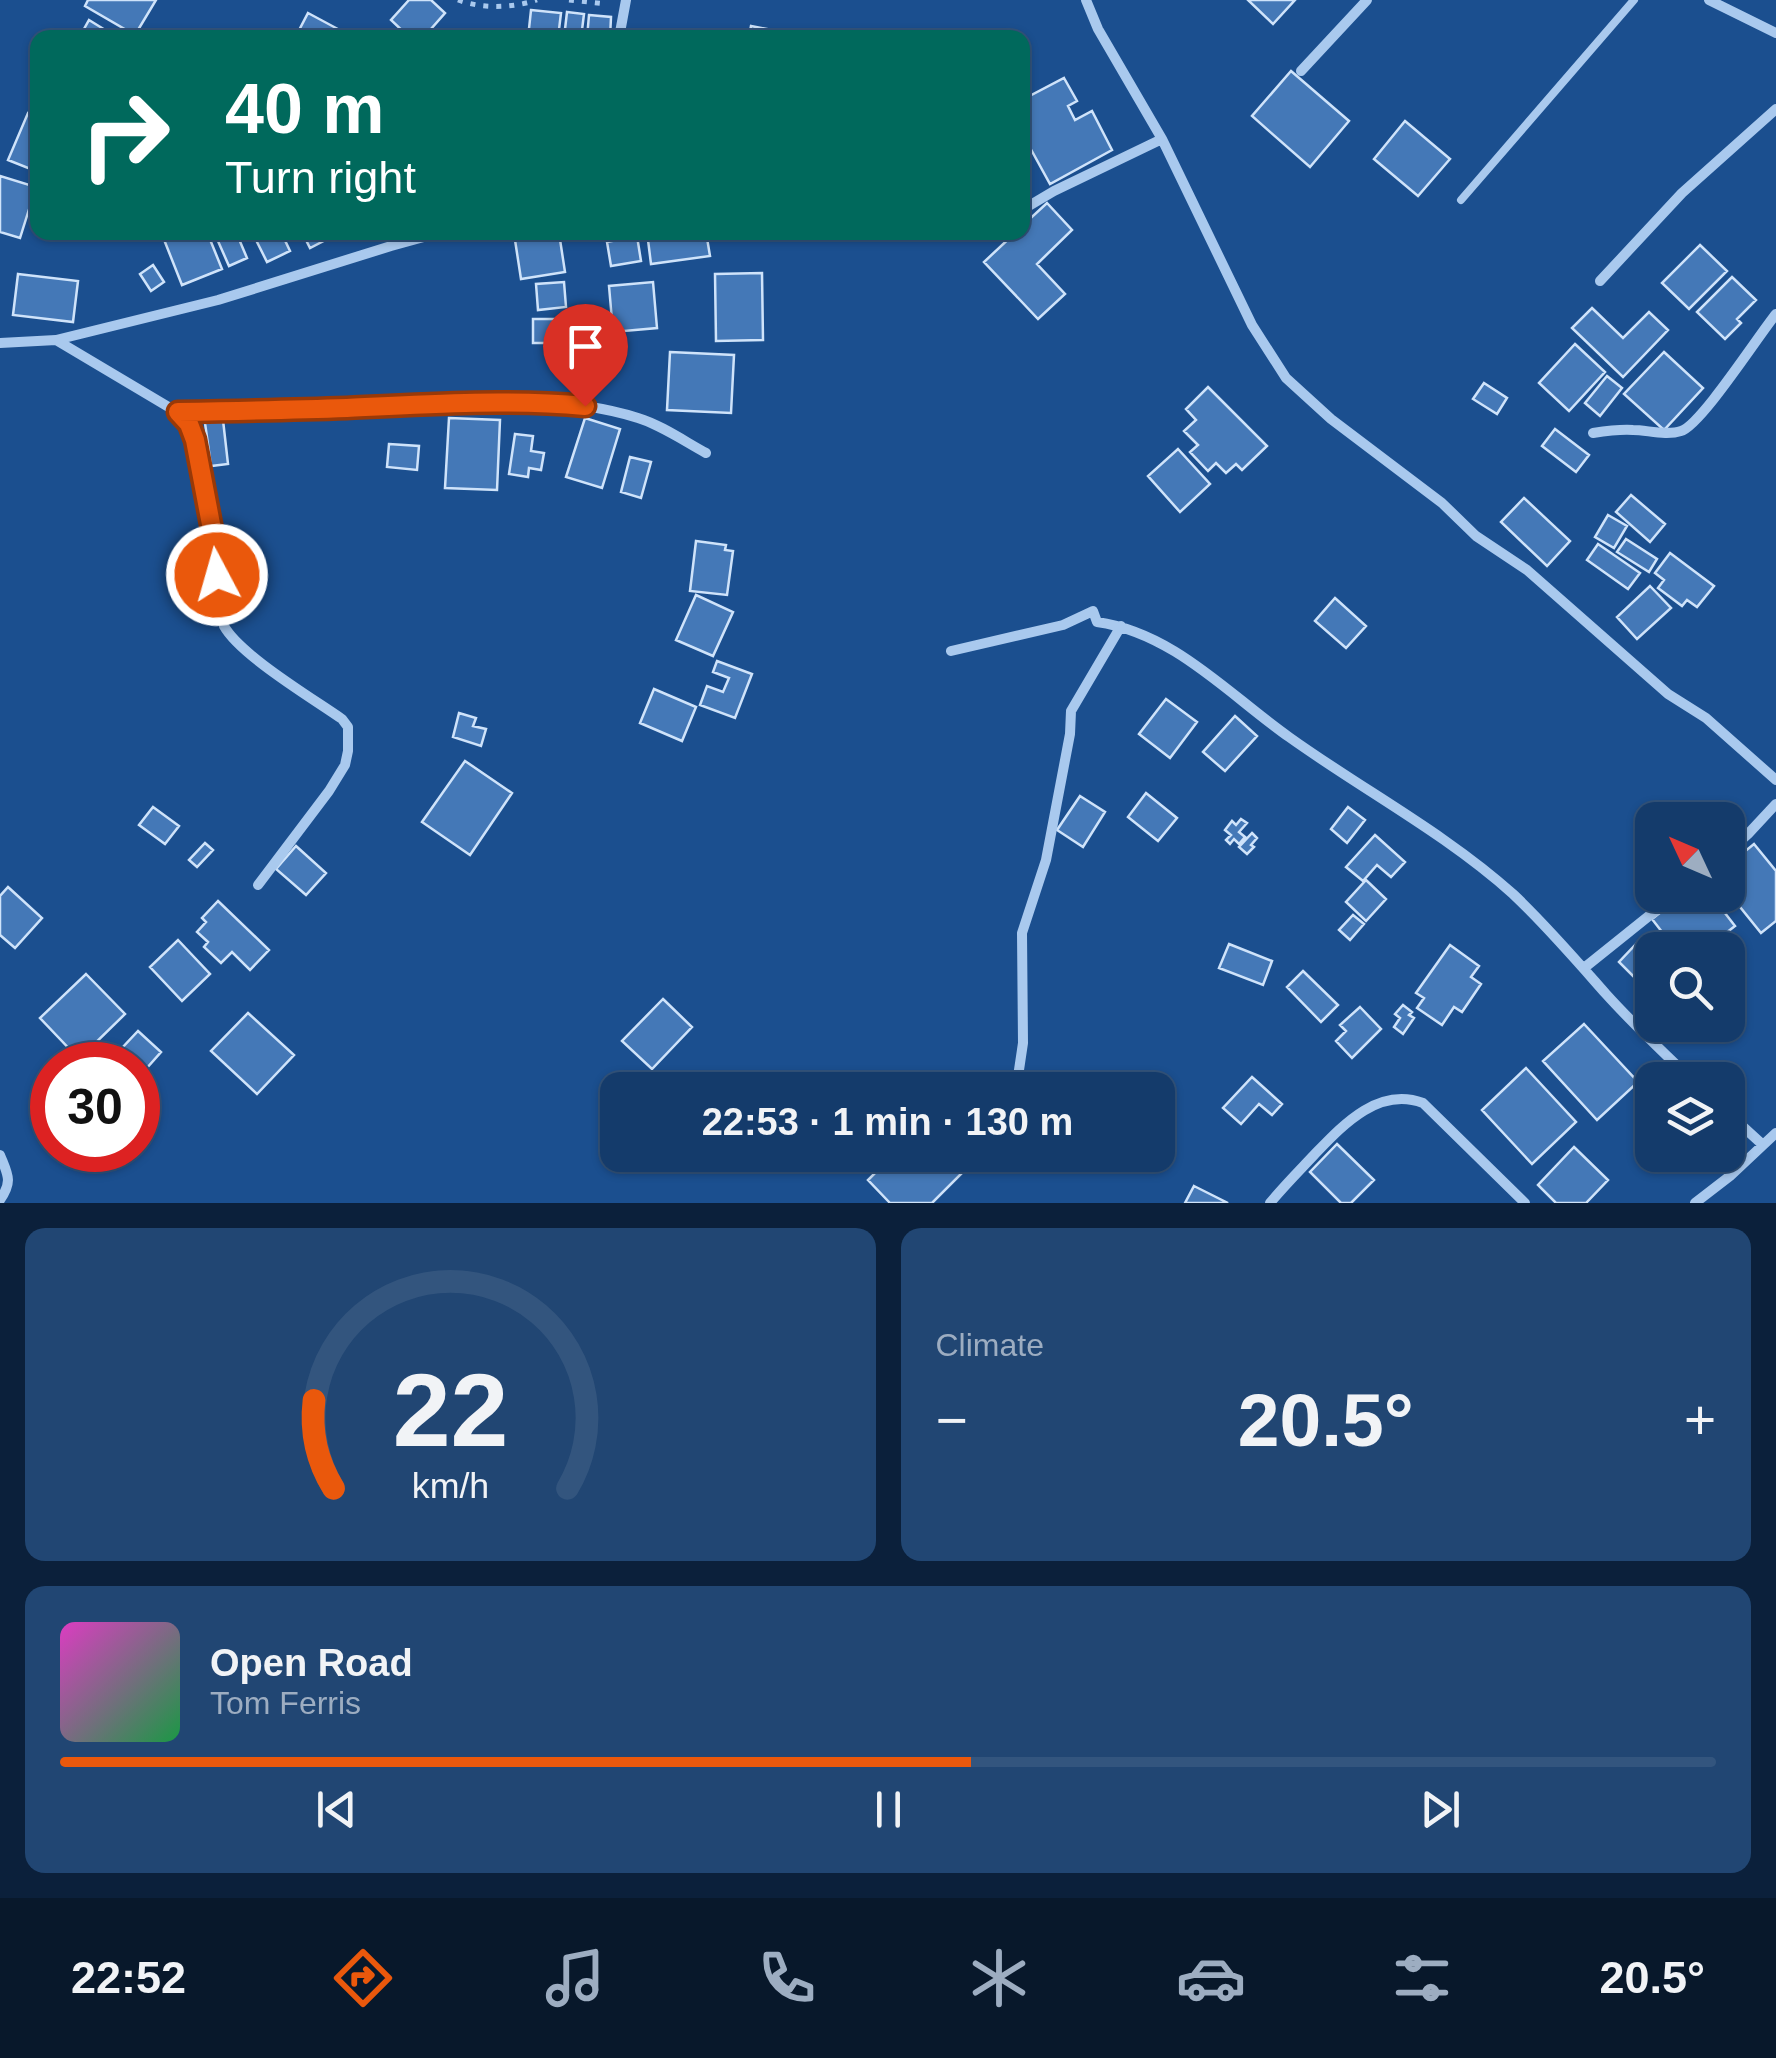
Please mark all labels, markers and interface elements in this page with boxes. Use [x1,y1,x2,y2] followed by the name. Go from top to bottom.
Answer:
[60,70,190,200] icon: right
[225,70,385,148] text: 40 m
[225,152,416,203] text: Turn right
[543,304,628,407] pin
[558,319,613,374] icon: arrive
[165,523,269,627] position arrow
[1635,802,1745,912] north arrow
[1635,802,1745,1172] map controls
[1635,932,1745,1042] button: search
[30,1042,160,1172] speed limit sign: 30
[1635,1062,1745,1172] button: layers
[702,1101,1073,1143] text: 22:53 · 1 min · 130 m
[936,1327,1044,1363] text: Climate
[392,1352,508,1468] text: 22
[1238,1378,1414,1462] text: 20.5°
[936,1389,968,1451] text: −
[1684,1389,1716,1451] text: +
[412,1466,489,1506] text: km/h
[210,1642,413,1684] text: Open Road
[210,1685,361,1721] text: Tom Ferris
[309,1782,364,1837] icon: previous
[861,1782,916,1837] icon: pause
[1413,1782,1468,1837] icon: next
[328,1943,398,2013] icon: directions
[540,1943,610,2013] icon: music
[752,1943,822,2013] icon: phone
[964,1943,1034,2013] icon: climate
[1176,1943,1246,2013] icon: car
[1387,1943,1457,2013] icon: filters
[71,1952,186,2003] text: 22:52
[1599,1952,1705,2003] text: 20.5°

